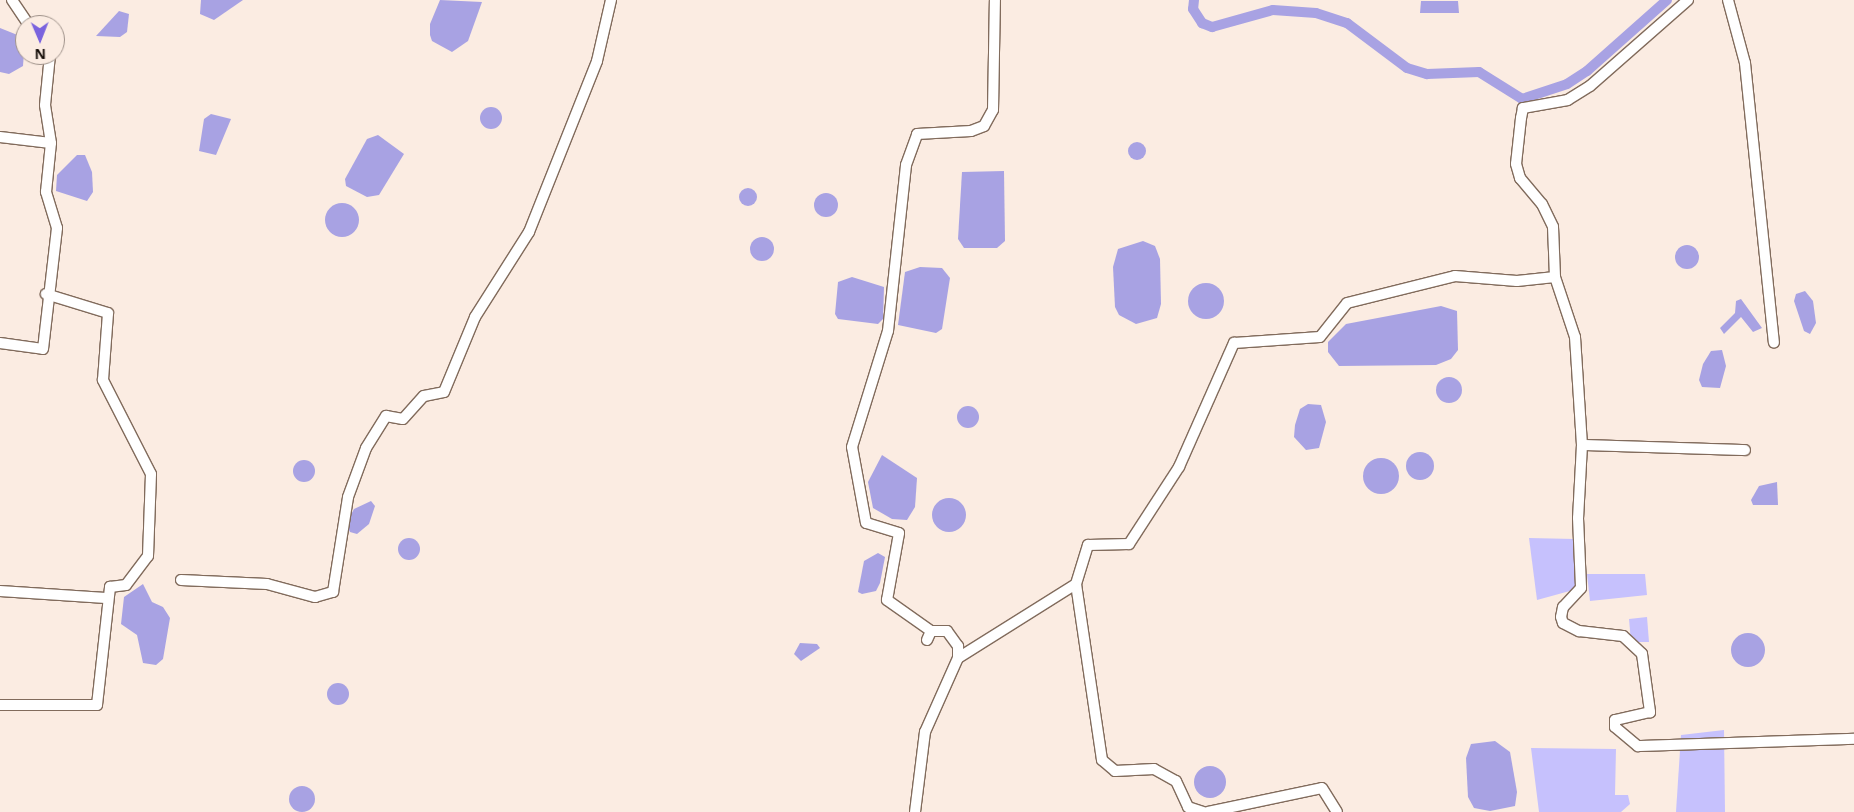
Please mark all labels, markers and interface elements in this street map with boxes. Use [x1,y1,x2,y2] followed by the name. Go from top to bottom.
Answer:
[15,15,65,65] north arrow
[34,45,46,64] text: N

